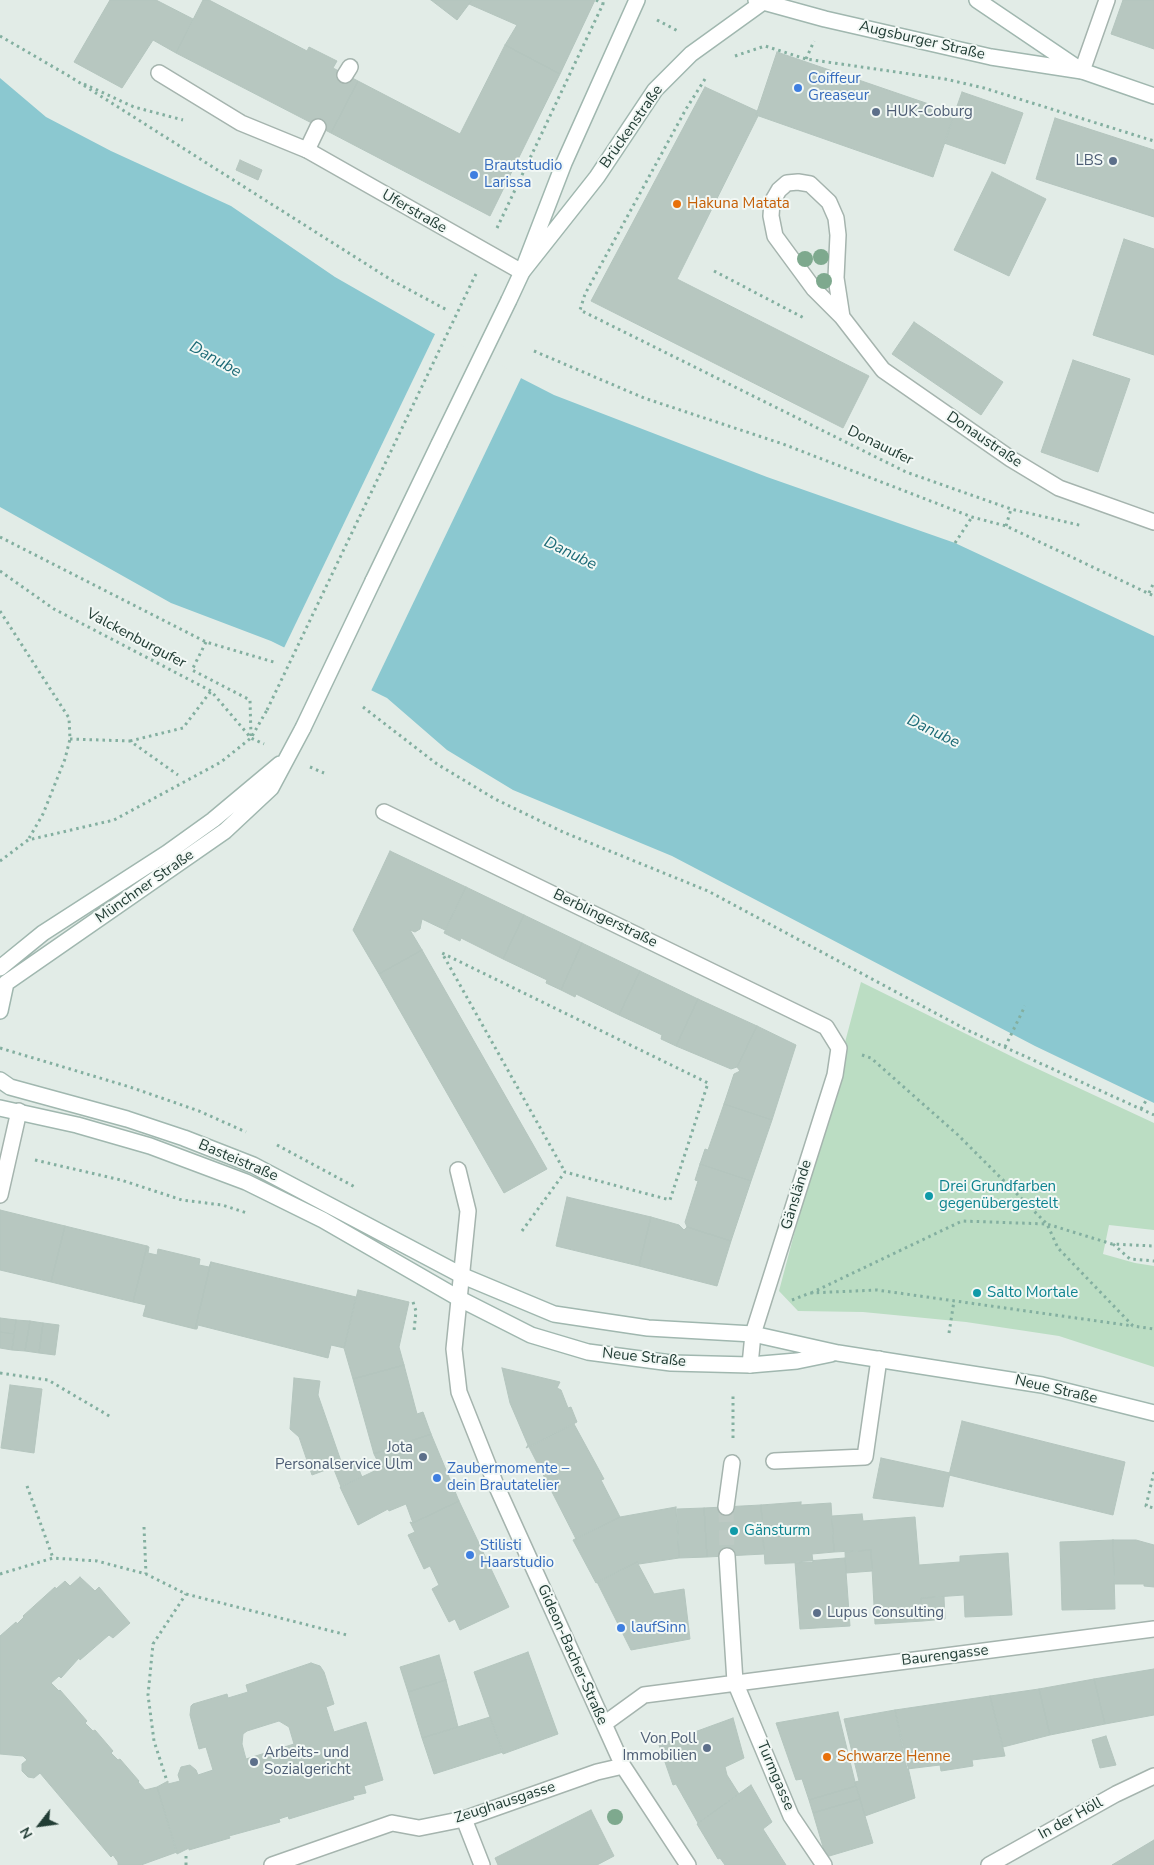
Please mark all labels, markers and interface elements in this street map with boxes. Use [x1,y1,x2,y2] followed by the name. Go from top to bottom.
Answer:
[857,18,987,64] street label: Augsburger Straße
[808,70,869,105] place label: Coiffeur Greaseur
[597,82,667,172] street label: Brückenstraße
[792,82,804,94] marker: Coiffeur Greaseur
[886,103,973,121] place label: HUK-Coburg
[870,106,882,118] marker: HUK-Coburg
[1075,152,1103,170] place label: LBS
[1107,155,1119,167] marker: LBS
[484,157,562,192] place label: Brautstudio Larissa
[468,169,480,181] marker: Brautstudio Larissa
[378,186,450,238] street label: Uferstraße
[687,195,790,213] place label: Hakuna Matata
[671,198,683,210] marker: Hakuna Matata
[186,338,244,382] water label: Danube
[943,408,1025,472] street label: Donaustraße
[844,422,916,470] street label: Donauufer
[541,533,599,575] water label: Danube
[83,605,189,673] street label: Valckenburgufer
[904,711,962,753] water label: Danube
[92,846,198,928] street label: Münchner Straße
[550,886,660,952] street label: Berblingerstraße
[195,1136,281,1186] street label: Basteistraße
[778,1158,816,1232] street label: Gänslände
[939,1178,1058,1213] place label: Drei Grundfarben gegenübergestelt
[923,1190,935,1202] marker: Drei Grundfarben gegenübergestelt
[987,1284,1078,1302] place label: Salto Mortale
[971,1287,983,1299] marker: Salto Mortale
[601,1345,687,1371] street label: Neue Straße
[1013,1372,1099,1408] street label: Neue Straße
[275,1439,413,1474] place label: Jota Personalservice Ulm
[417,1451,429,1463] marker: Jota Personalservice Ulm
[447,1460,569,1495] place label: Zaubermomente – dein Brautatelier
[431,1472,443,1484] marker: Zaubermomente – dein Brautatelier
[744,1522,810,1540] place label: Gänsturm
[728,1525,740,1537] marker: Gänsturm
[480,1537,554,1572] place label: Stilisti Haarstudio
[464,1549,476,1561] marker: Stilisti Haarstudio
[533,1582,611,1728] street label: Gideon-Bacher-Straße
[827,1604,944,1622] place label: Lupus Consulting
[811,1607,823,1619] marker: Lupus Consulting
[631,1619,687,1637] place label: laufSinn
[615,1622,627,1634] marker: laufSinn
[901,1642,989,1670] street label: Baurengasse
[622,1730,697,1765] place label: Von Poll Immobilien
[752,1739,798,1813] street label: Turmgasse
[701,1742,713,1754] marker: Von Poll Immobilien
[264,1744,351,1779] place label: Arbeits- und Sozialgericht
[837,1748,950,1766] place label: Schwarze Henne
[821,1751,833,1763] marker: Schwarze Henne
[248,1756,260,1768] marker: Arbeits- und Sozialgericht
[452,1778,558,1828] street label: Zeughausgasse
[1036,1794,1106,1844] street label: In der Höll
[15,1800,65,1850] north arrow
[16,1823,37,1842] text: N

